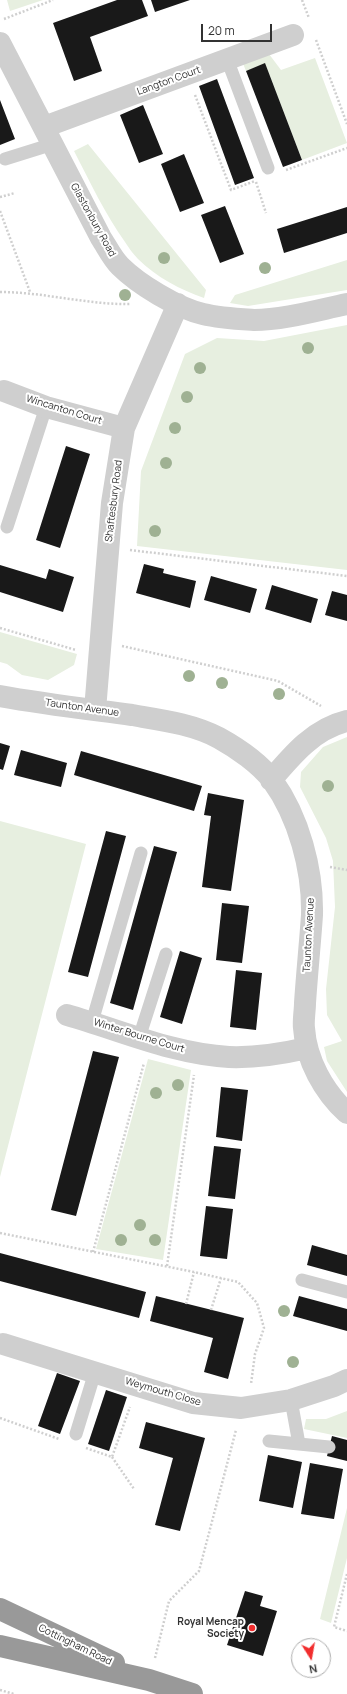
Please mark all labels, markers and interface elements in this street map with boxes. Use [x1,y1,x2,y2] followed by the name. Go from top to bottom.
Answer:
[203,16,274,42] scale bar
[208,22,235,39] text: 20 m
[136,64,202,98] street label: Langton Court
[68,181,118,259] street label: Glastonbury Road
[25,393,103,427] street label: Wincanton Court
[103,459,125,543] street label: Shaftesbury Road
[44,697,120,719] street label: Taunton Avenue
[301,897,317,973] street label: Taunton Avenue
[92,1016,186,1056] street label: Winter Bourne Court
[124,1375,202,1409] street label: Weymouth Close
[177,1616,244,1640] place label: Royal Mencap Society
[36,1622,114,1668] street label: Cottingham Road
[247,1623,257,1633] marker: Royal Mencap Society
[291,1638,331,1678] north arrow
[308,1661,319,1677] text: N

